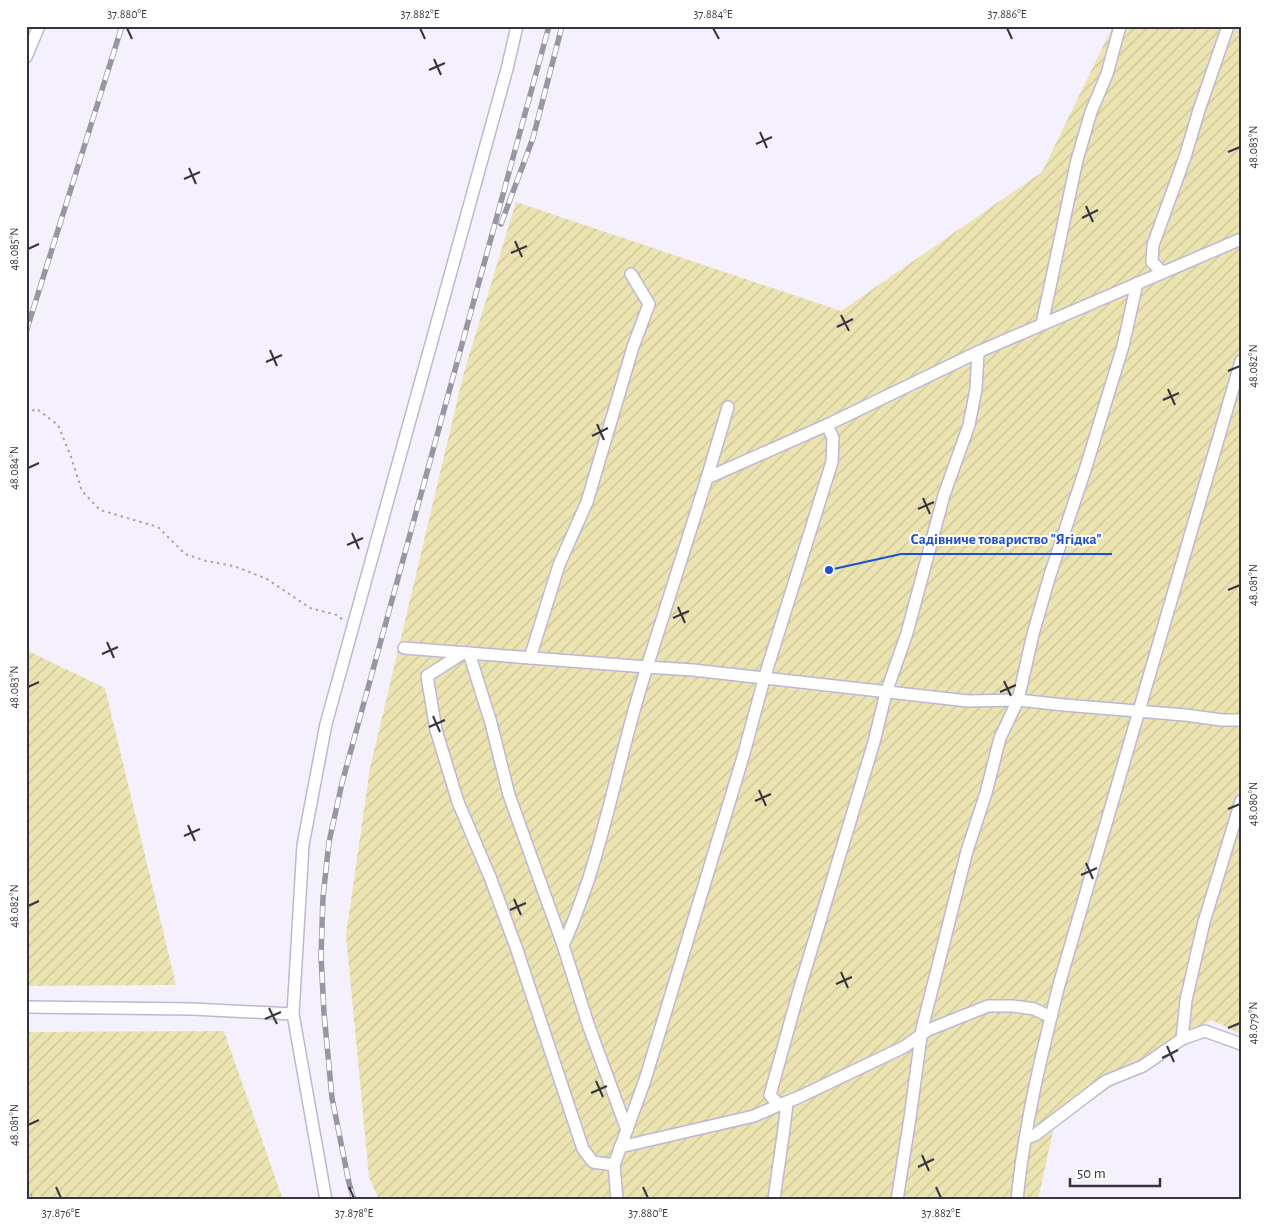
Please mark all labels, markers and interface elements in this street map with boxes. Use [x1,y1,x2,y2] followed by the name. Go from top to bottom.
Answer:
[107,8,147,20] text: 37.880°E
[401,8,440,20] text: 37.882°E
[693,8,733,20] text: 37.884°E
[987,8,1027,20] text: 37.886°E
[1247,126,1259,168] text: 48.083°N
[8,228,20,270] text: 48.085°N
[1247,344,1259,388] text: 48.082°N
[8,446,20,490] text: 48.084°N
[901,524,1112,554] callout: Садівниче товариство "Ягідка"
[911,532,1101,547] text: Садівниче товариство "Ягідка"
[1247,564,1259,606] text: 48.081°N
[8,666,20,708] text: 48.083°N
[1247,782,1259,826] text: 48.080°N
[8,884,20,928] text: 48.082°N
[1247,1002,1259,1044] text: 48.079°N
[8,1104,20,1146] text: 48.081°N
[1070,1156,1160,1188] scale bar
[1077,1166,1106,1181] text: 50 m
[42,1207,80,1219] text: 37.876°E
[335,1207,373,1219] text: 37.878°E
[628,1207,668,1219] text: 37.880°E
[922,1207,961,1219] text: 37.882°E

